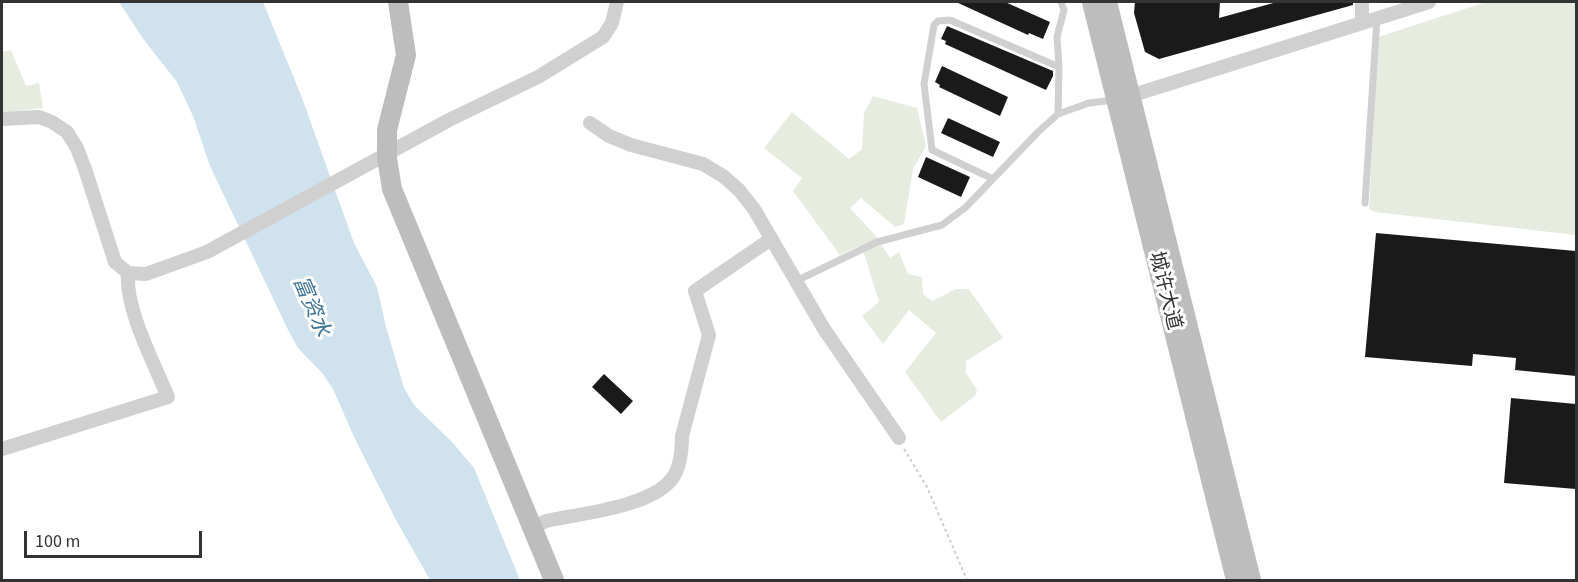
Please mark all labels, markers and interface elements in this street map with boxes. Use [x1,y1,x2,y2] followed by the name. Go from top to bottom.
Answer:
[1143,249,1185,333] street label: 城许大道
[286,273,334,341] water label: 富资水
[27,519,206,557] scale bar
[35,529,80,554] text: 100 m

